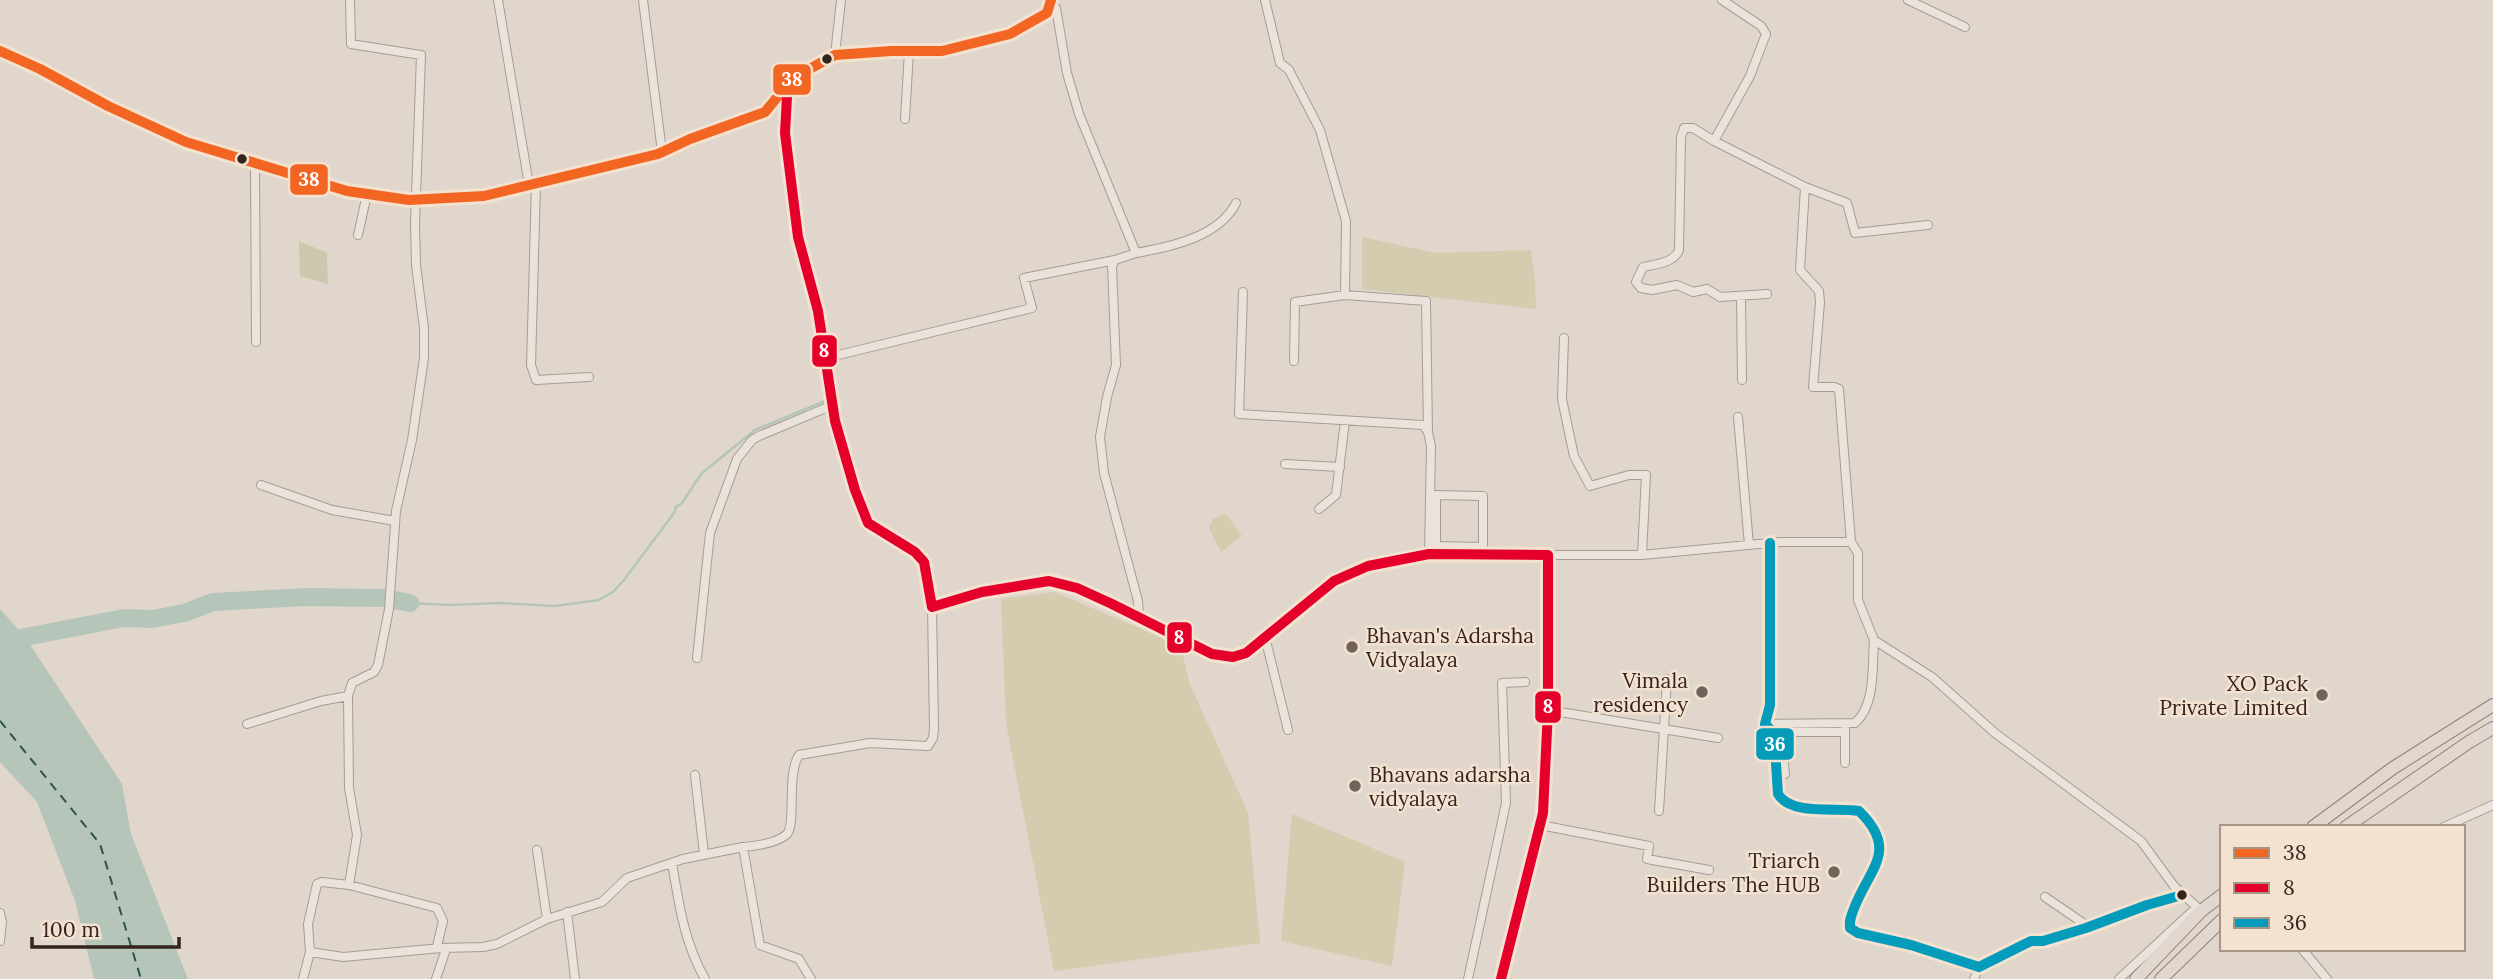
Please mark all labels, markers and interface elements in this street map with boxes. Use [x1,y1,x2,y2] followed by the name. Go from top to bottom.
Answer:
[820,52,834,66] unlabelled marker
[772,63,812,96] line badge: 38
[781,67,803,91] text: 38
[235,152,249,166] unlabelled marker
[289,163,329,196] line badge: 38
[298,167,320,191] text: 38
[811,334,838,368] line badge: 8
[819,338,830,362] text: 8
[1166,621,1193,654] line badge: 8
[1365,622,1534,673] place label: Bhavan's Adarsha Vidyalaya
[1174,625,1185,649] text: 8
[1344,639,1360,655] marker: Bhavan's Adarsha Vidyalaya
[1593,667,1688,718] place label: Vimala residency
[2159,670,2309,721] place label: XO Pack Private Limited
[1694,684,1710,700] marker: Vimala residency
[2314,687,2330,703] marker: XO Pack Private Limited
[1534,690,1562,724] line badge: 8
[1543,694,1554,718] text: 8
[1755,727,1795,761] line badge: 36
[1764,732,1786,756] text: 36
[1369,761,1531,812] place label: Bhavans adarsha vidyalaya
[1347,778,1363,794] marker: Bhavans adarsha vidyalaya
[2220,825,2465,951] legend
[2283,839,2307,866] text: 38
[1646,847,1820,898] place label: Triarch Builders The HUB
[1826,864,1842,880] marker: Triarch Builders The HUB
[2283,874,2295,901] text: 8
[2175,888,2189,902] unlabelled marker
[32,906,178,950] scale bar
[2283,909,2307,936] text: 36
[42,916,100,943] text: 100 m

